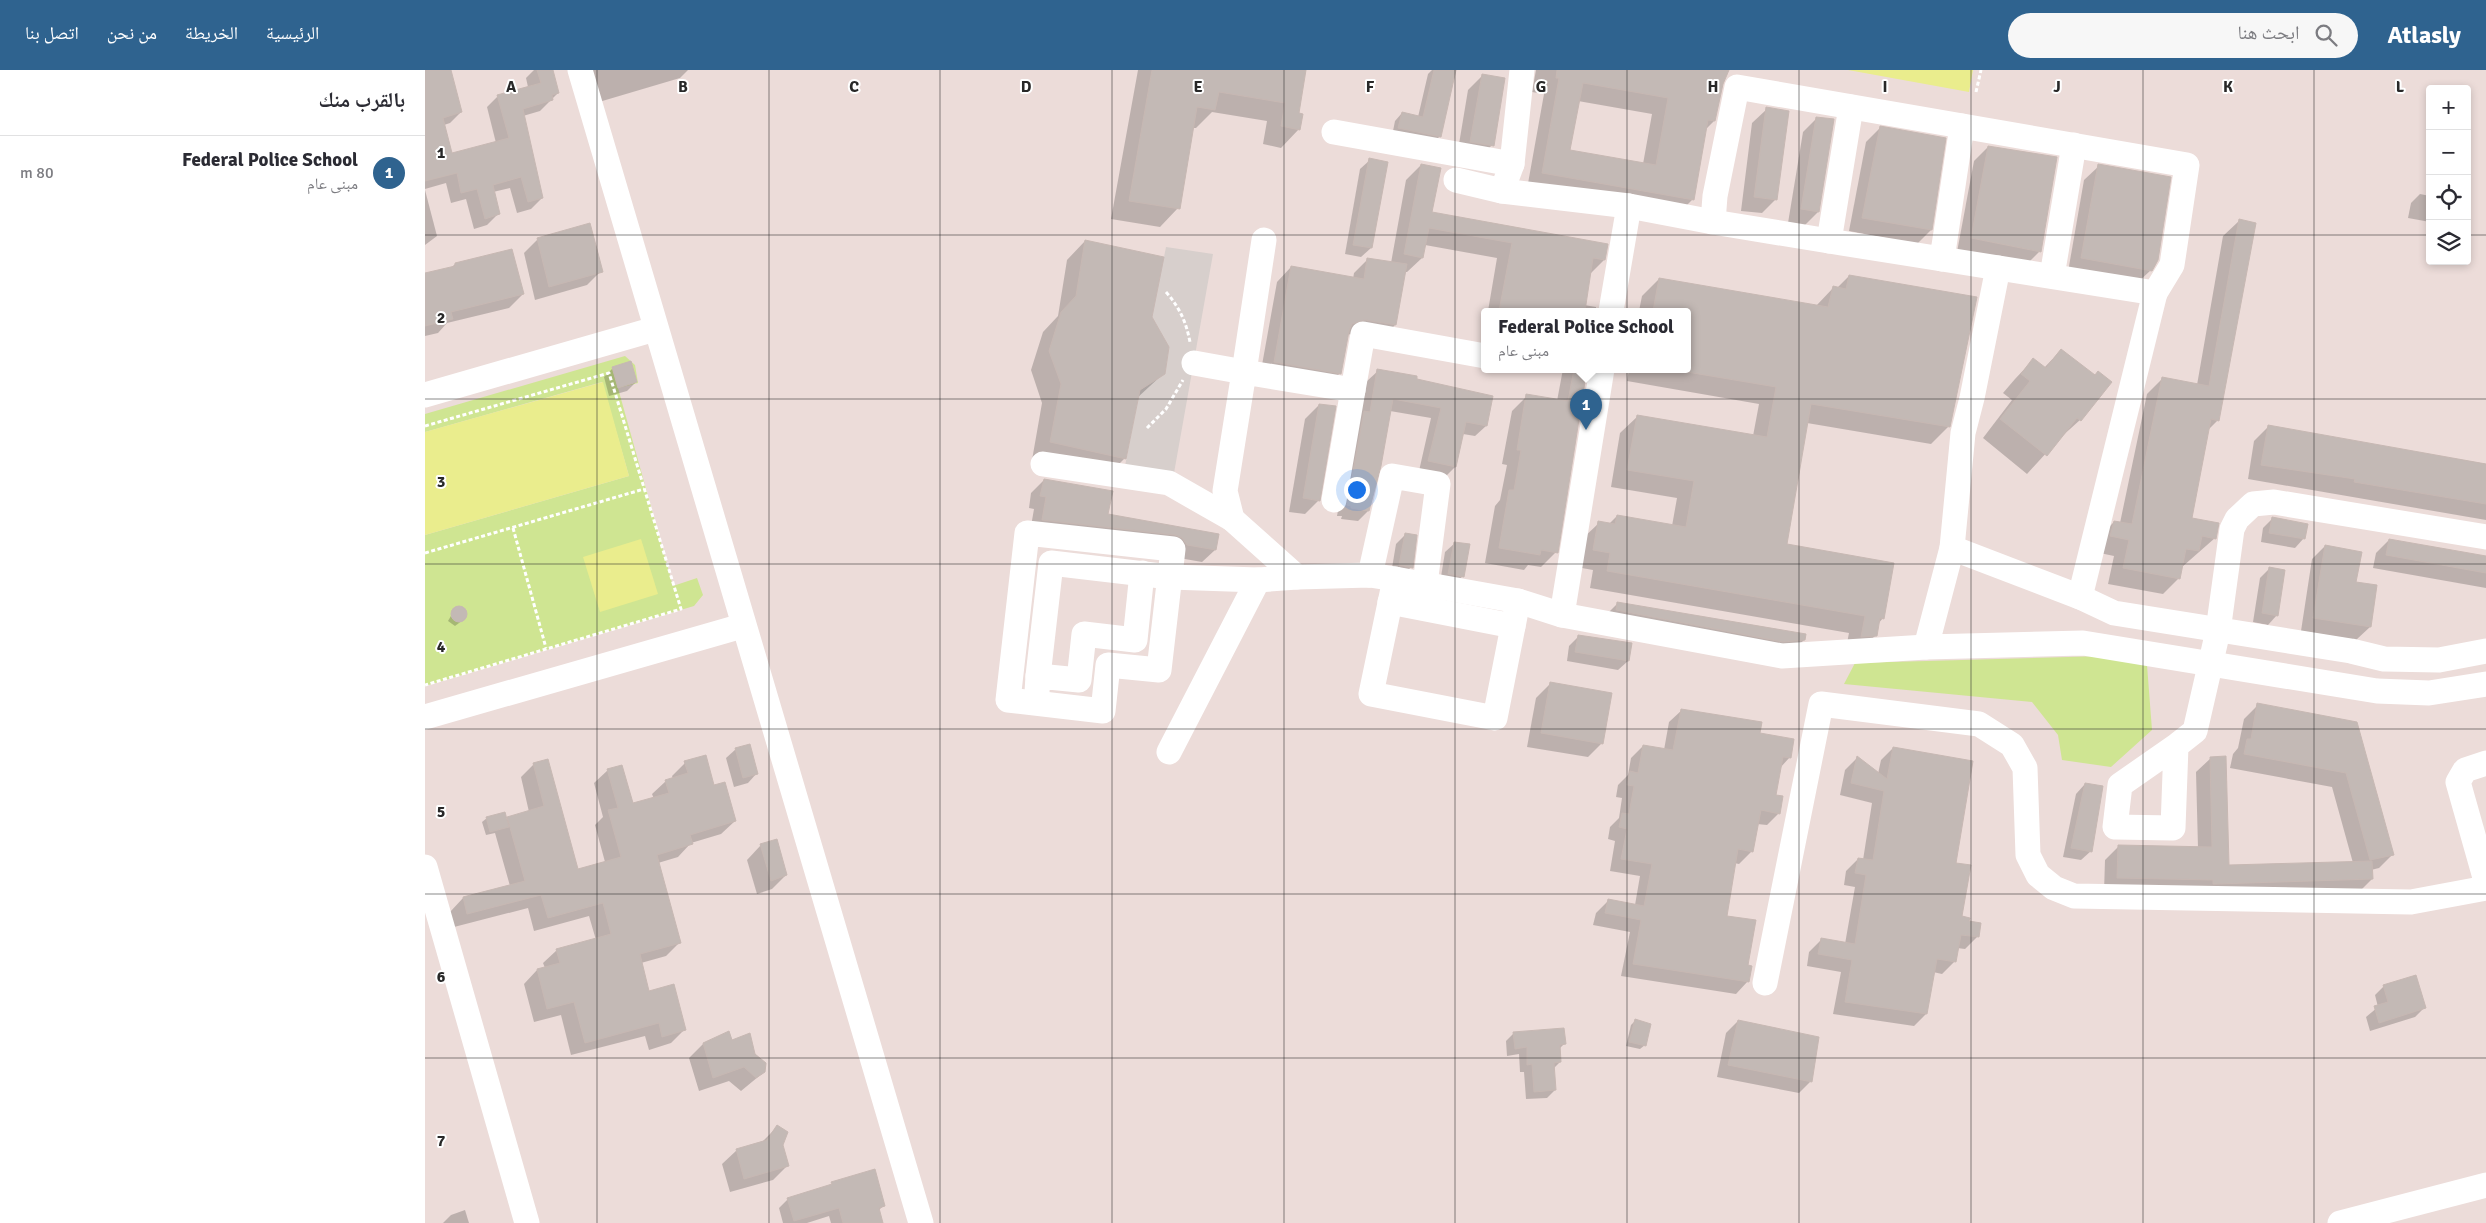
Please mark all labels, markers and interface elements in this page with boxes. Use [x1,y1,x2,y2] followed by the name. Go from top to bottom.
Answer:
[2008,13,2358,58] search box
[2388,20,2461,50] text: Atlasly
[2237,21,2300,45] text: ابحث هنا
[2312,21,2340,49] icon: search
[25,22,79,44] text: اتصل بنا
[107,22,157,44] text: من نحن
[185,22,238,44] text: الخريطة
[266,22,319,44] text: الرئيسية
[506,77,517,97] text: A
[678,77,688,97] text: B
[849,77,859,97] text: C
[1021,77,1032,97] text: D
[1193,77,1203,97] text: E
[1366,77,1375,97] text: F
[1536,77,1546,97] text: G
[1708,77,1718,97] text: H
[1882,77,1888,97] text: I
[2053,77,2061,97] text: J
[2223,77,2233,97] text: K
[2396,77,2405,97] text: L
[2426,85,2471,265] map controls
[2426,85,2471,130] button: +
[318,87,405,113] text: بالقرب منك
[2426,130,2471,175] button: −
[437,143,446,163] text: 1
[182,148,358,172] text: Federal Police School
[20,163,54,183] text: 80 m
[385,163,393,183] text: 1
[307,174,358,194] text: مبنى عام
[2426,175,2471,220] button: locate
[2426,220,2471,265] button: layers
[437,308,445,328] text: 2
[1481,308,1691,373] popup
[1498,315,1674,339] text: Federal Police School
[1498,341,1549,361] text: مبنى عام
[1570,389,1602,430] pin: 1
[437,472,445,492] text: 3
[1344,477,1370,503] your location
[437,637,446,657] text: 4
[437,802,445,822] text: 5
[437,967,446,987] text: 6
[437,1131,446,1151] text: 7

